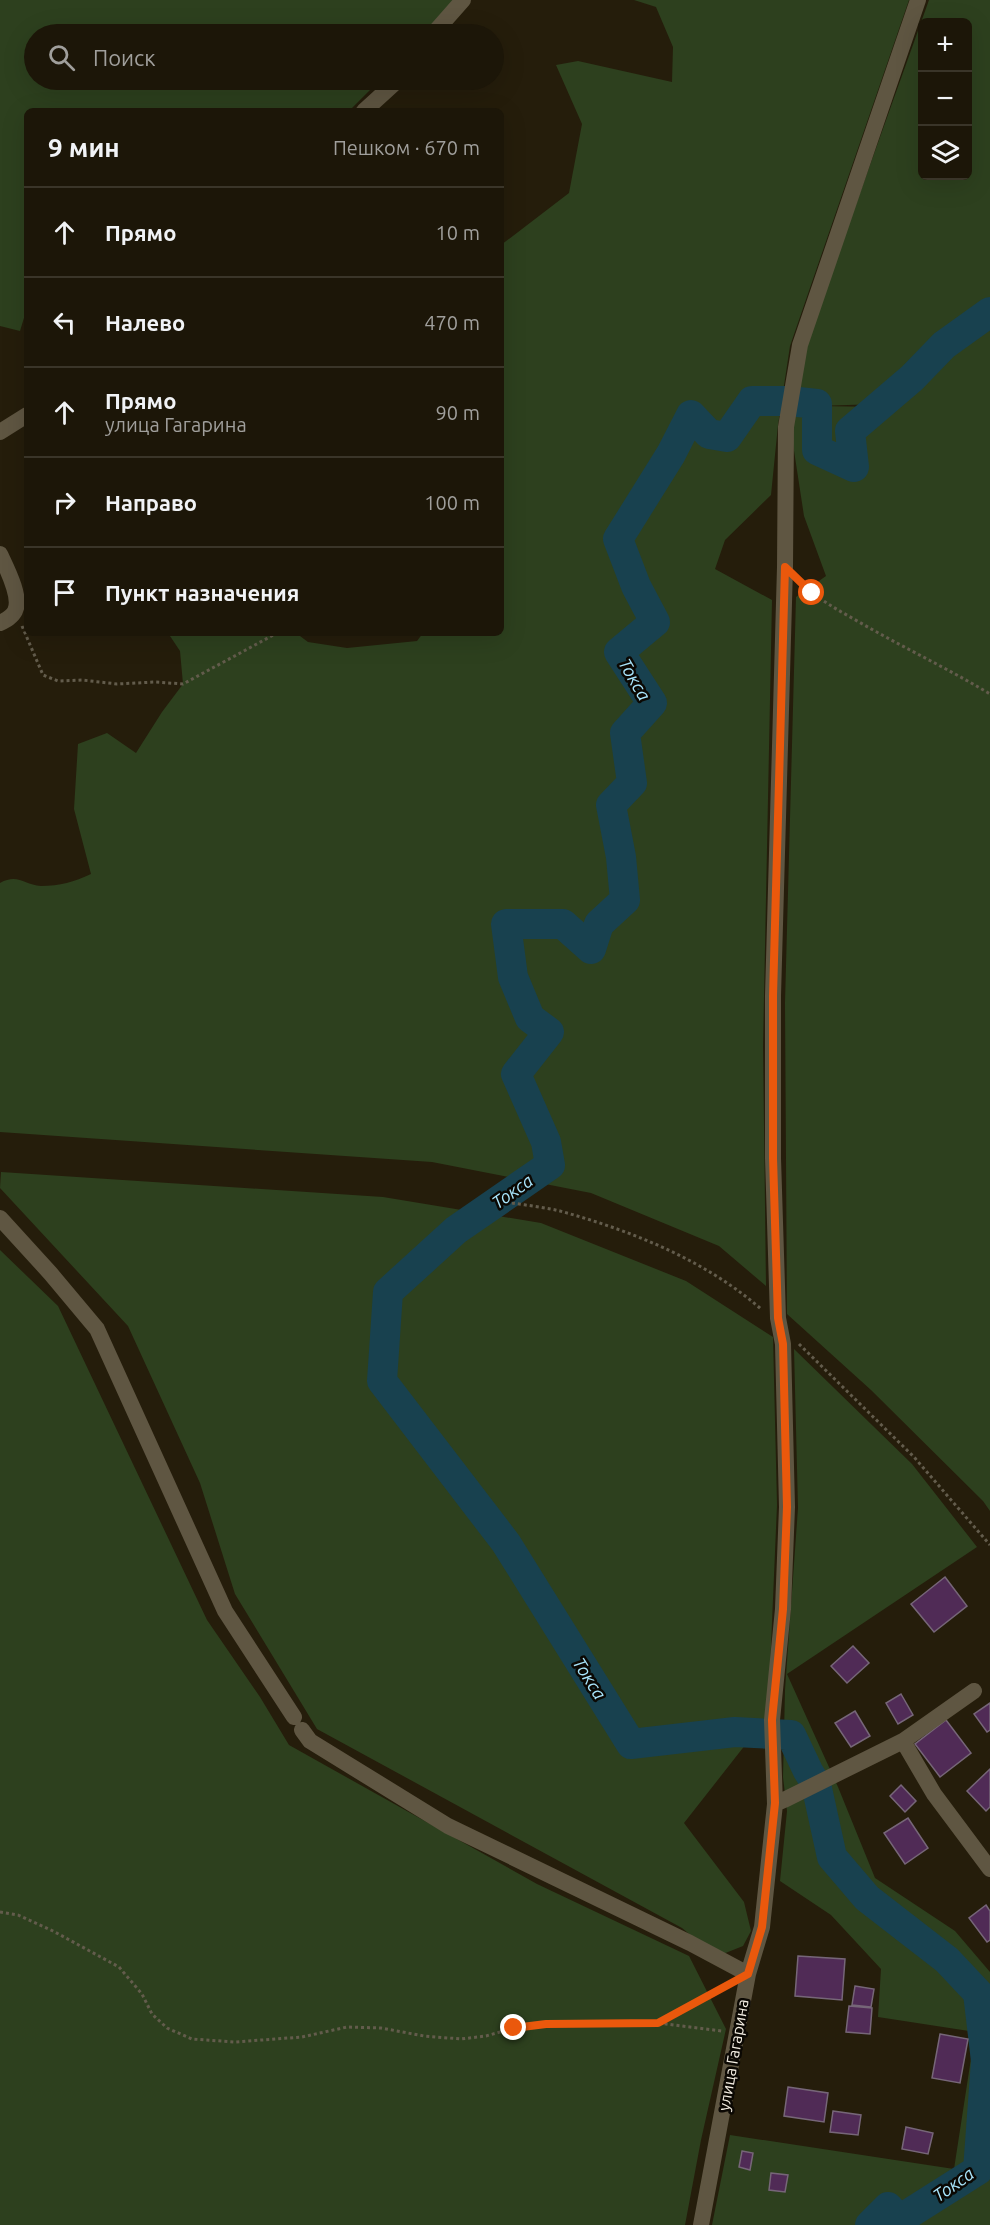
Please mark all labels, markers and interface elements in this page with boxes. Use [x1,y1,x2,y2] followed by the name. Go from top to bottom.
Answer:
[918,18,972,180] map controls
[918,18,972,72] button: +
[24,24,504,90] search box
[45,41,78,74] icon: search
[93,45,156,70] text: Поиск
[918,72,972,126] button: −
[918,126,972,180] button: layers
[48,133,120,162] text: 9 мин
[333,136,480,159] text: Пешком · 670 m
[48,216,81,249] icon: ahead
[105,220,176,245] text: Прямо
[436,221,480,244] text: 10 m
[48,306,81,339] icon: left
[105,310,185,335] text: Налево
[424,311,480,334] text: 470 m
[105,388,176,413] text: Прямо
[48,396,81,429] icon: ahead
[436,401,480,424] text: 90 m
[105,413,247,436] text: улица Гагарина
[48,486,81,519] icon: right
[105,490,197,515] text: Направо
[424,491,480,514] text: 100 m
[48,576,81,609] icon: arrive
[798,579,824,605] route start
[105,580,299,605] text: Пункт назначения
[615,654,655,704] water label: Токса
[488,1170,536,1212] water label: Токса
[570,1654,611,1703] water label: Токса
[714,1998,752,2112] street label: улица Гагарина
[500,2014,526,2040] route end
[929,2163,977,2205] water label: Токса

